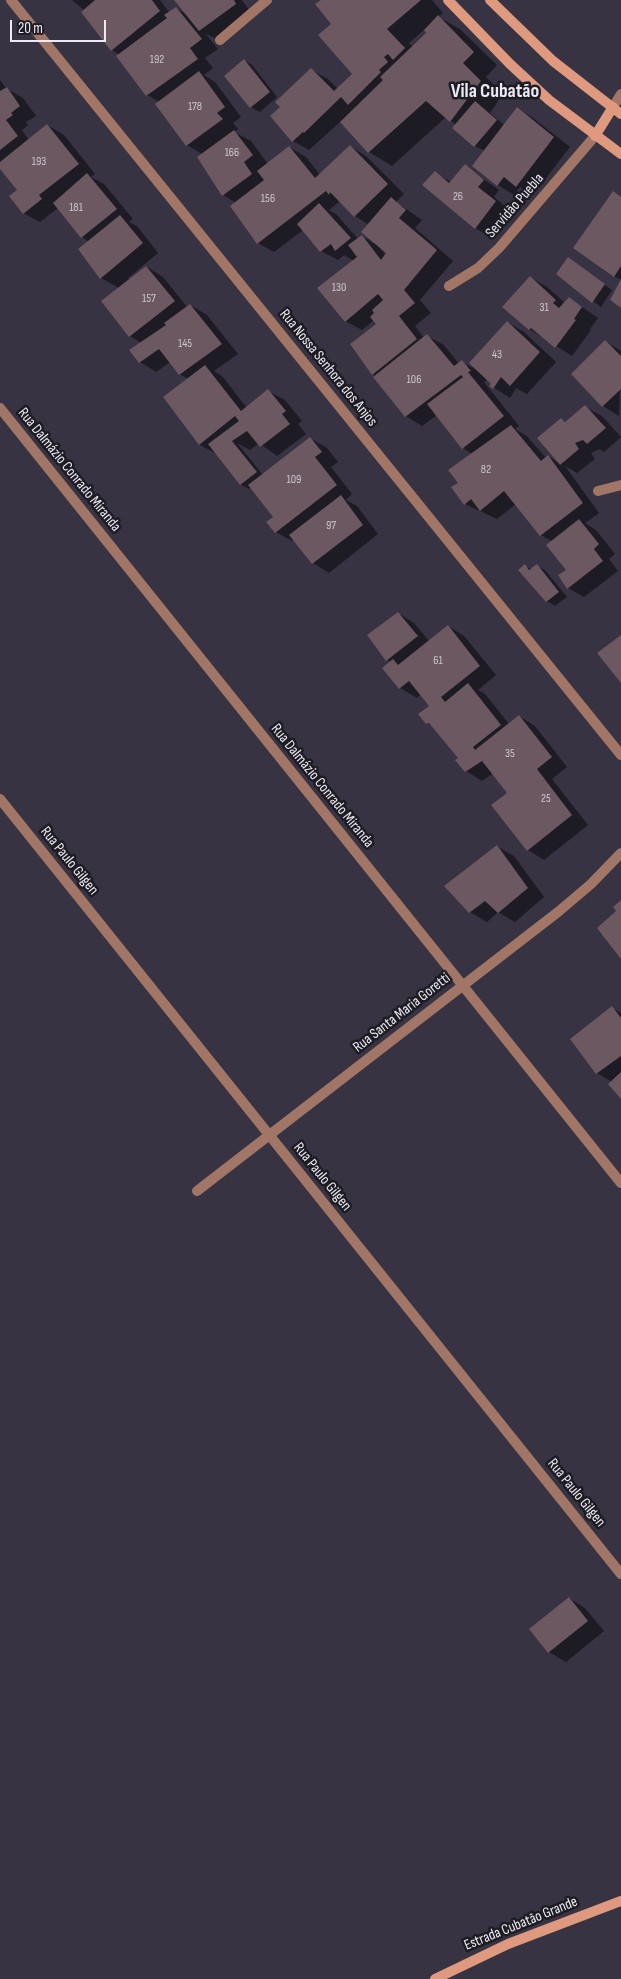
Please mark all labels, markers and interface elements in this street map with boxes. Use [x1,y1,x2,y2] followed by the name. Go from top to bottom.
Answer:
[12,10,109,42] scale bar
[18,19,43,38] text: 20 m
[150,53,164,67] house number: 192
[451,80,539,104] district label: Vila Cubatão
[188,100,202,114] house number: 178
[225,146,239,160] house number: 166
[32,155,46,169] house number: 193
[482,170,548,242] street label: Servidão Puebla
[453,190,463,204] house number: 26
[261,192,275,206] house number: 156
[69,201,83,215] house number: 181
[332,281,346,295] house number: 130
[142,292,156,306] house number: 157
[539,301,549,315] house number: 31
[275,306,381,430] street label: Rua Nossa Senhora dos Anjos
[178,337,192,351] house number: 145
[492,348,502,362] house number: 43
[407,373,421,387] house number: 106
[14,405,124,535] street label: Rua Dalmázio Conrado Miranda
[481,463,491,477] house number: 82
[287,473,301,487] house number: 109
[326,519,336,533] house number: 97
[433,654,443,668] house number: 61
[267,721,377,851] street label: Rua Dalmázio Conrado Miranda
[505,747,515,761] house number: 35
[541,792,551,806] house number: 25
[36,823,102,899] street label: Rua Paulo Gilgen
[350,969,454,1057] street label: Rua Santa Maria Goretti
[289,1139,355,1215] street label: Rua Paulo Gilgen
[543,1455,609,1531] street label: Rua Paulo Gilgen
[462,1893,580,1955] street label: Estrada Cubatão Grande

